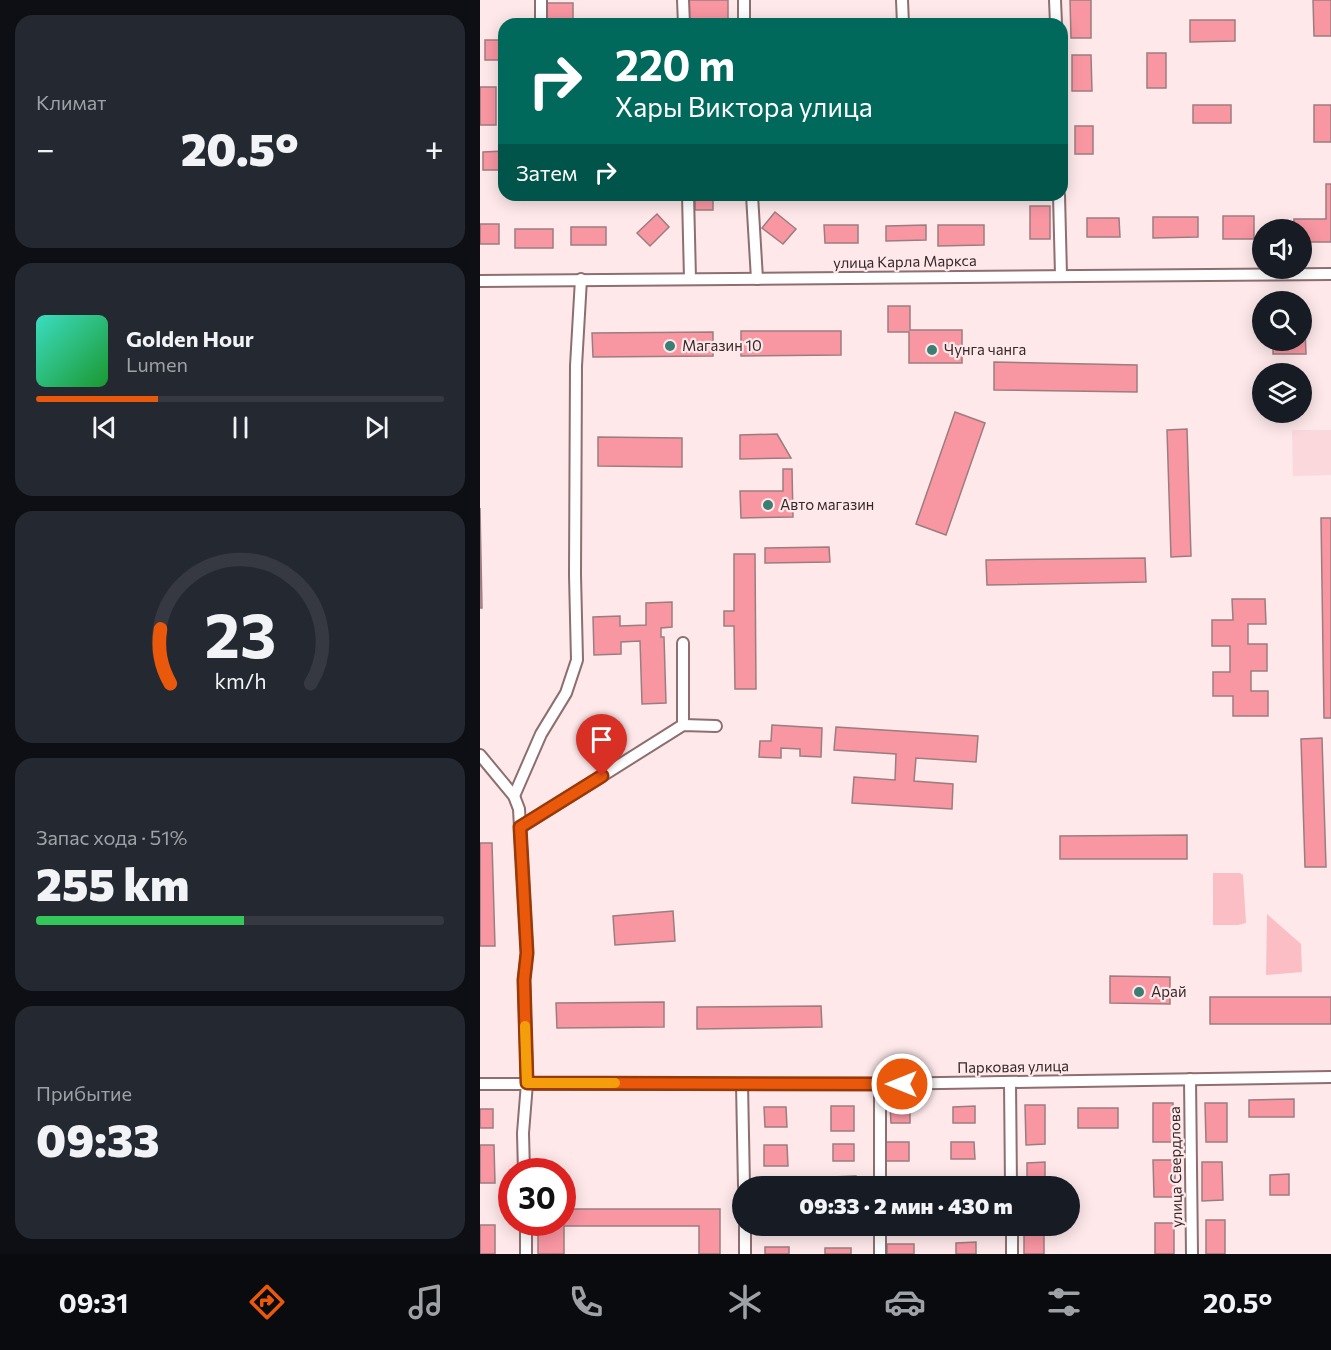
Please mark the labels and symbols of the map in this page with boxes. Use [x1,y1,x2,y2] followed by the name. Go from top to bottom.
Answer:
[833,251,977,271] street label: улица Карла Маркса
[682,336,762,354] place label: Магазин 10
[663,339,677,353] marker: Магазин 10
[944,340,1026,358] place label: Чунга чанга
[925,343,939,357] marker: Чунга чанга
[780,495,874,513] place label: Авто магазин
[761,498,775,512] marker: Авто магазин
[576,714,627,776] pin
[1151,982,1187,1000] place label: Арай
[1132,985,1146,999] marker: Арай
[870,1052,934,1116] position arrow
[957,1056,1069,1076] street label: Парковая улица
[1165,1106,1185,1228] street label: улица Свердлова
[498,1158,576,1236] speed limit sign: 30

